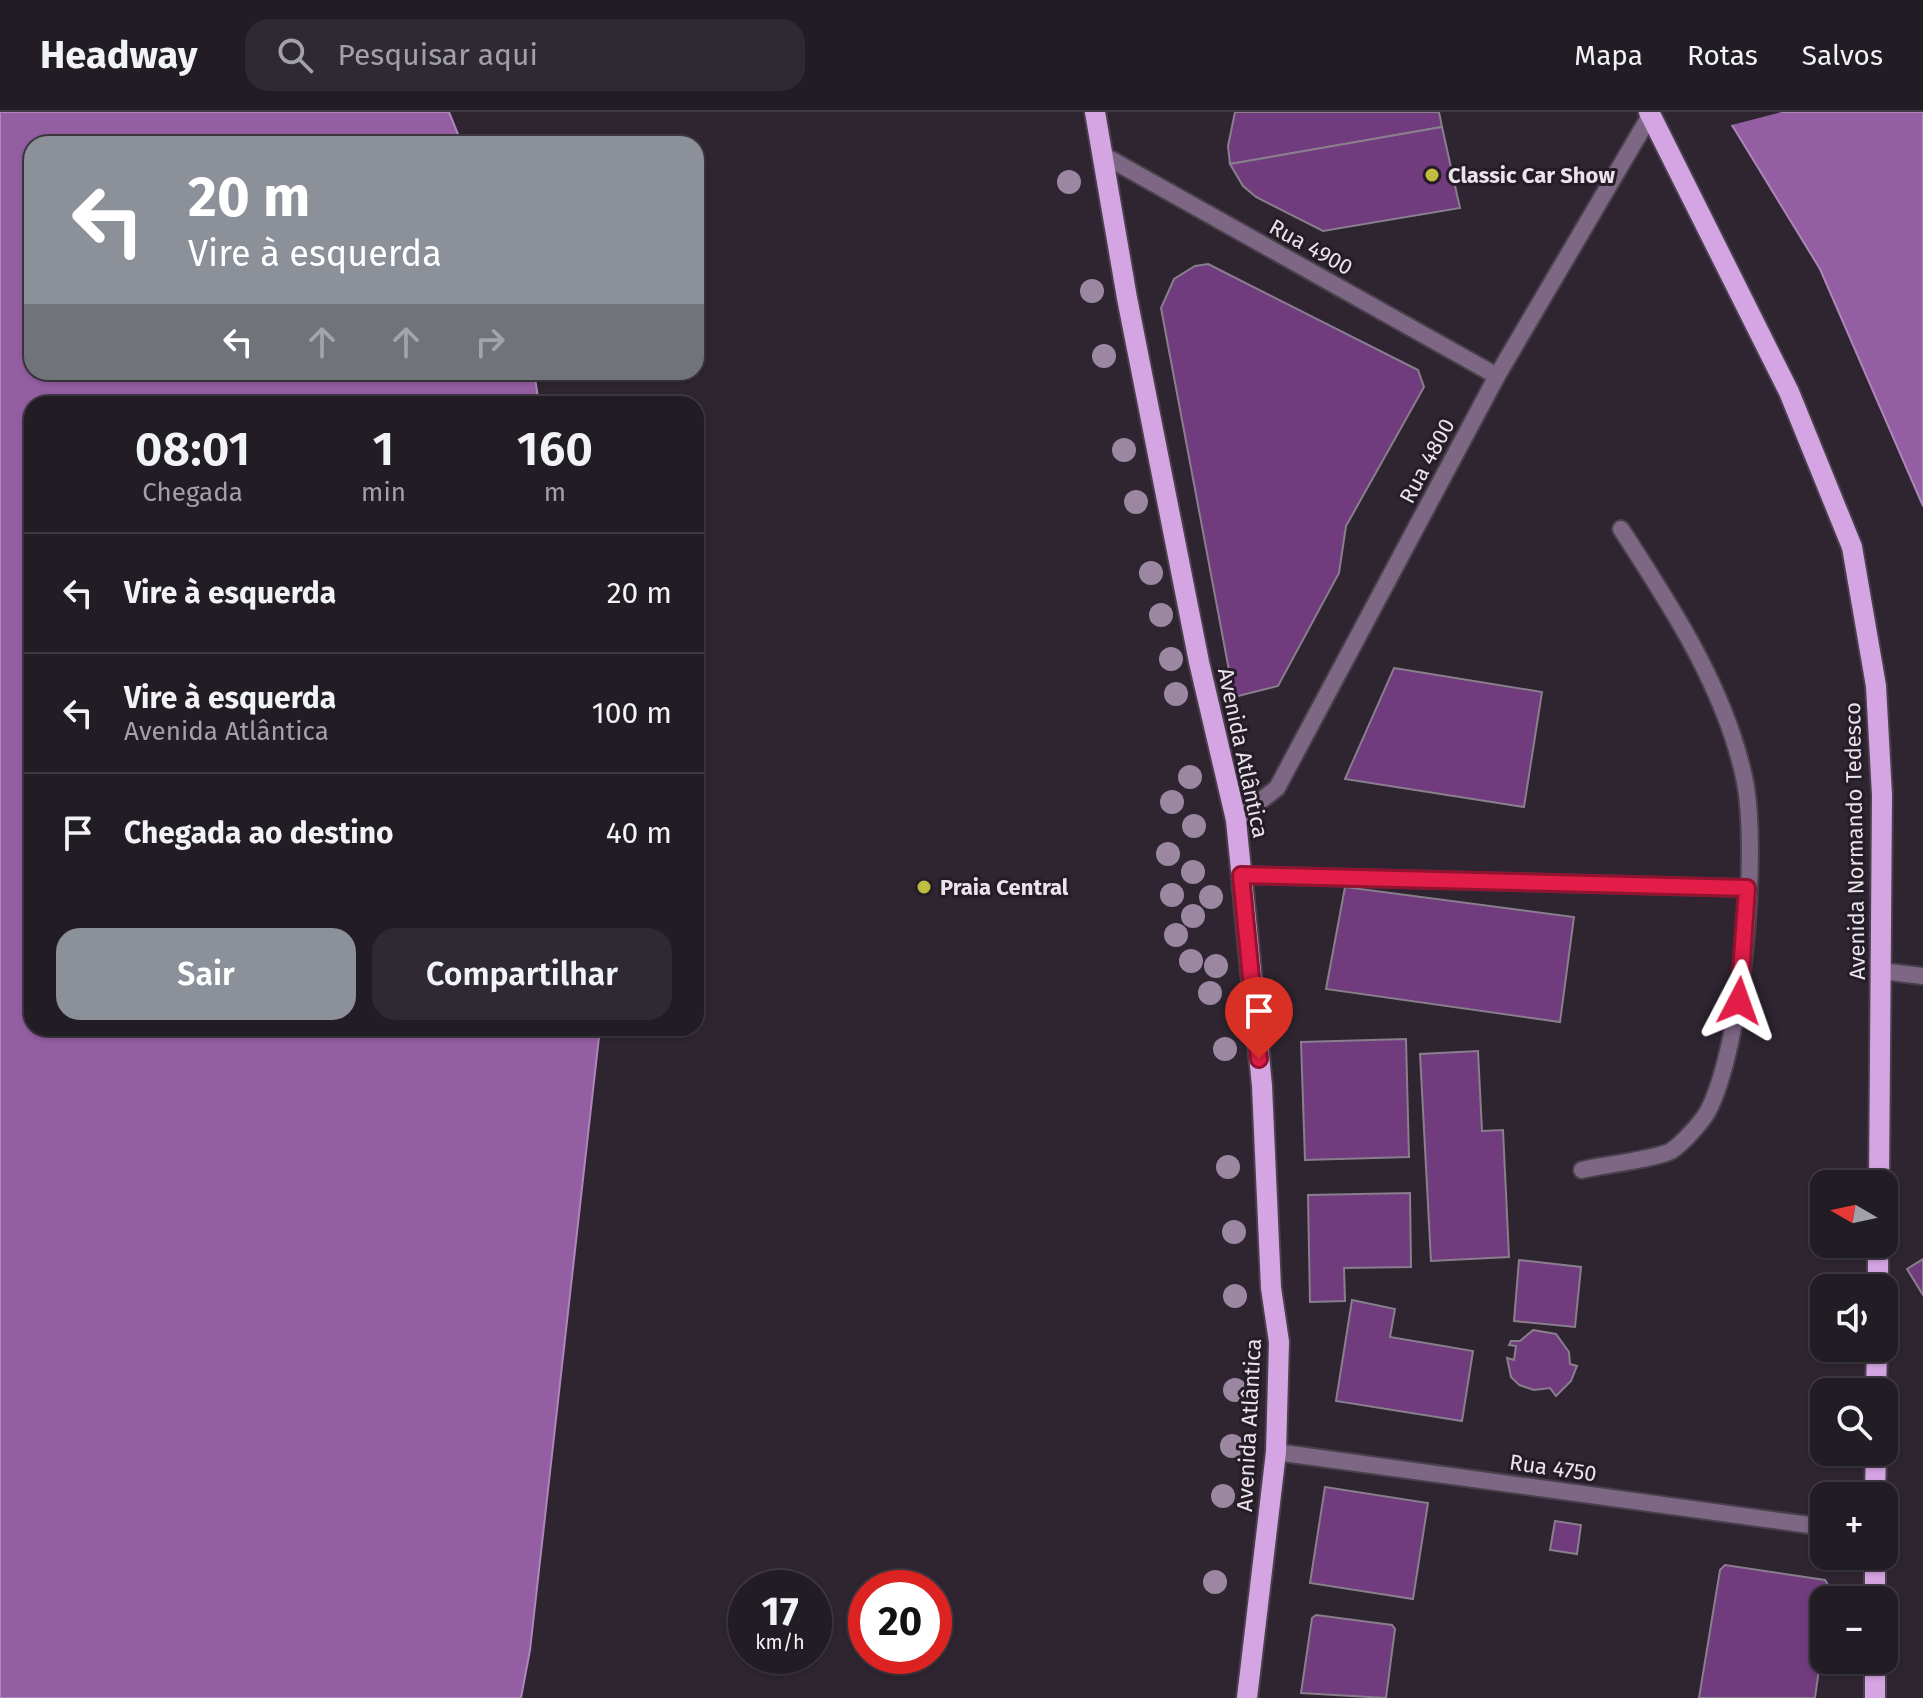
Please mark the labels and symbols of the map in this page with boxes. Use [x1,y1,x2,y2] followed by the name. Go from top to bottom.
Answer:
[1448,162,1615,189] place label: Classic Car Show
[1423,166,1441,184] marker: Classic Car Show
[1265,213,1357,281] street label: Rua 4900
[1393,414,1461,508] street label: Rua 4800
[1212,665,1274,841] street label: Avenida Atlântica
[1839,702,1871,980] street label: Avenida Normando Tedesco
[940,874,1069,901] place label: Praia Central
[915,878,933,896] marker: Praia Central
[1697,959,1781,1043] position arrow
[1225,977,1293,1059] pin
[1810,1170,1898,1258] north arrow
[1231,1338,1267,1512] street label: Avenida Atlântica
[1508,1449,1598,1487] street label: Rua 4750
[848,1570,952,1674] speed limit sign: 20

